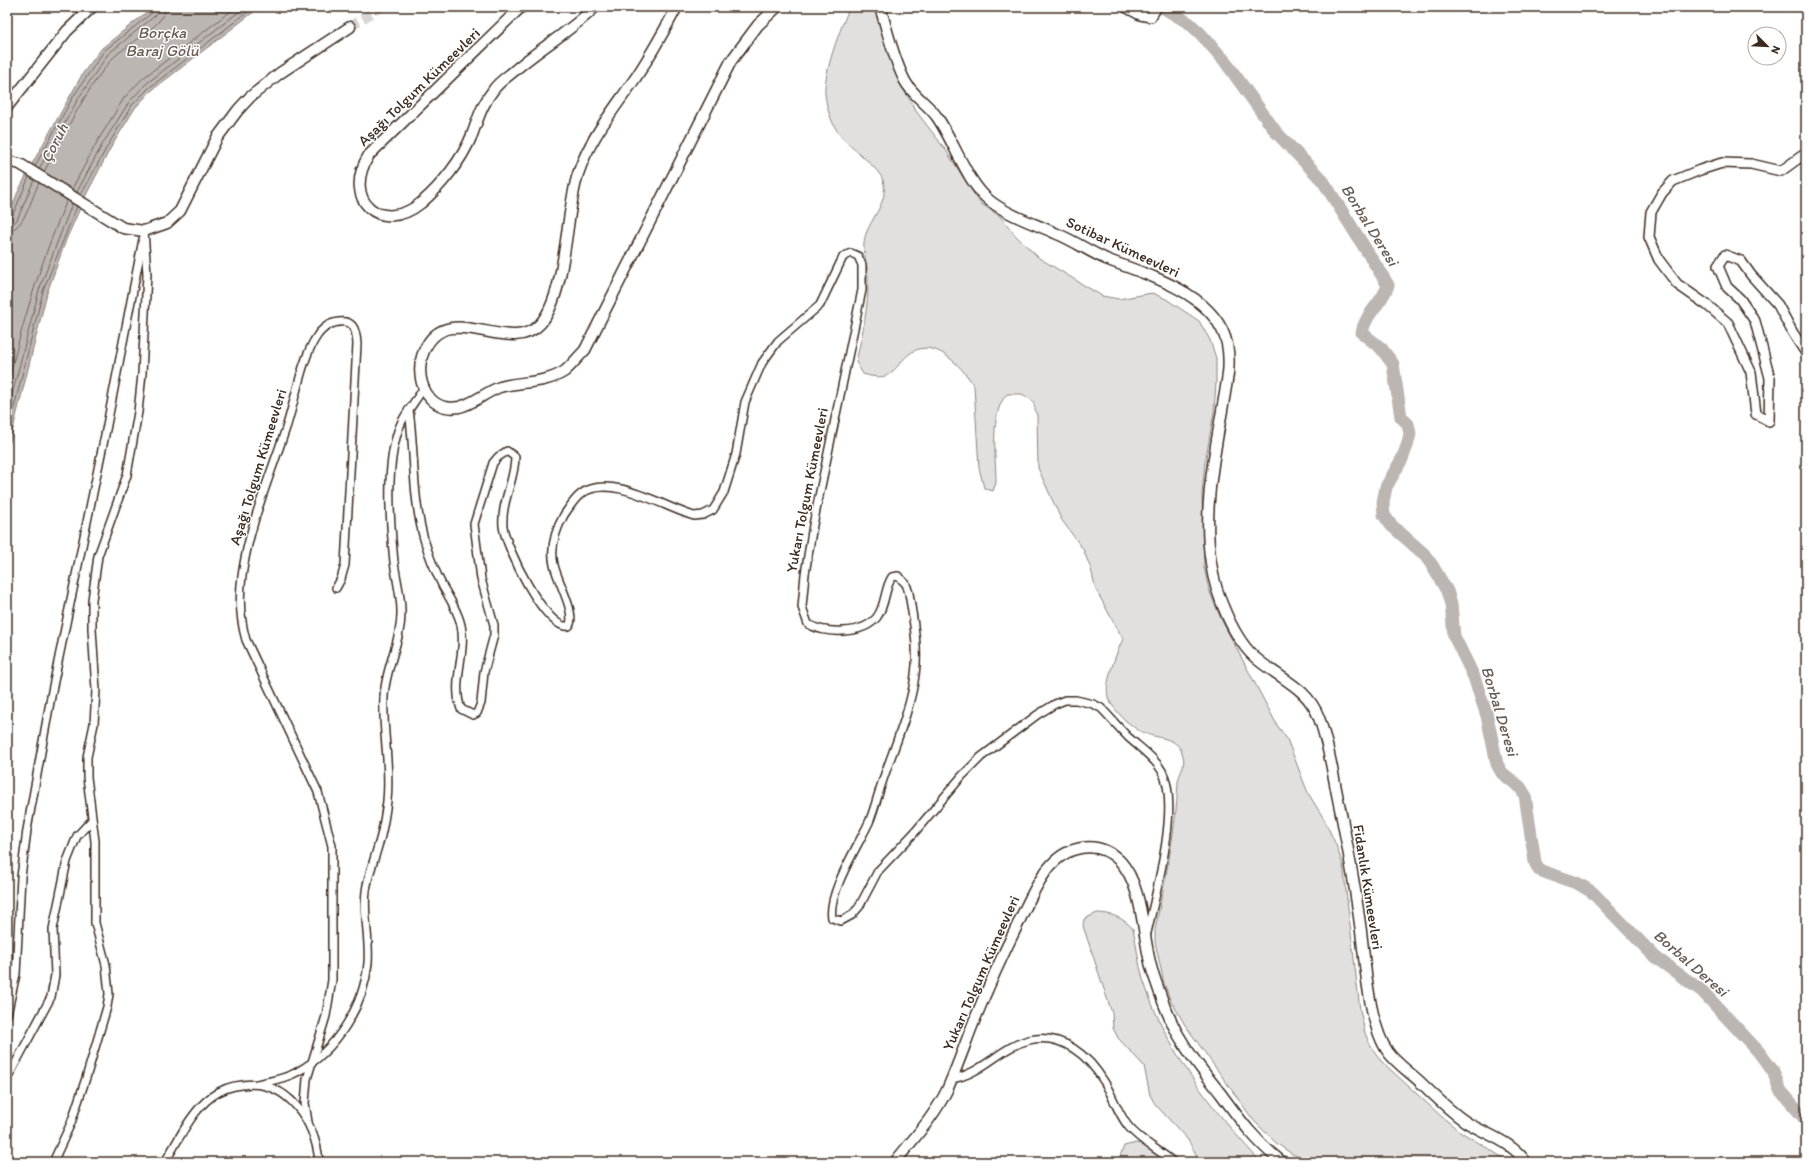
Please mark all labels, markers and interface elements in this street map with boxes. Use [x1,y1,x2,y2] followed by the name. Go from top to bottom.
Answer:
[125,23,200,60] water label: Borçka Baraj Gölü
[354,24,484,150] street label: Aşağı Tolgum Kümeevleri
[1747,26,1787,66] north arrow
[1768,44,1783,56] text: N
[36,119,72,166] water label: Çoruh
[1337,181,1404,271] water label: Borbal Deresi
[1063,213,1183,281] street label: Sotibar Kümeevleri
[226,387,290,547] street label: Aşağı Tolgum Kümeevleri
[782,406,832,574] street label: Yukarı Tolgum Kümeevleri
[1477,664,1523,760] water label: Borbal Deresi
[1349,823,1387,951] street label: Fidanlık Kümeevleri
[939,893,1023,1053] street label: Yukarı Tolgum Kümeevleri
[1650,925,1734,1002] water label: Borbal Deresi

